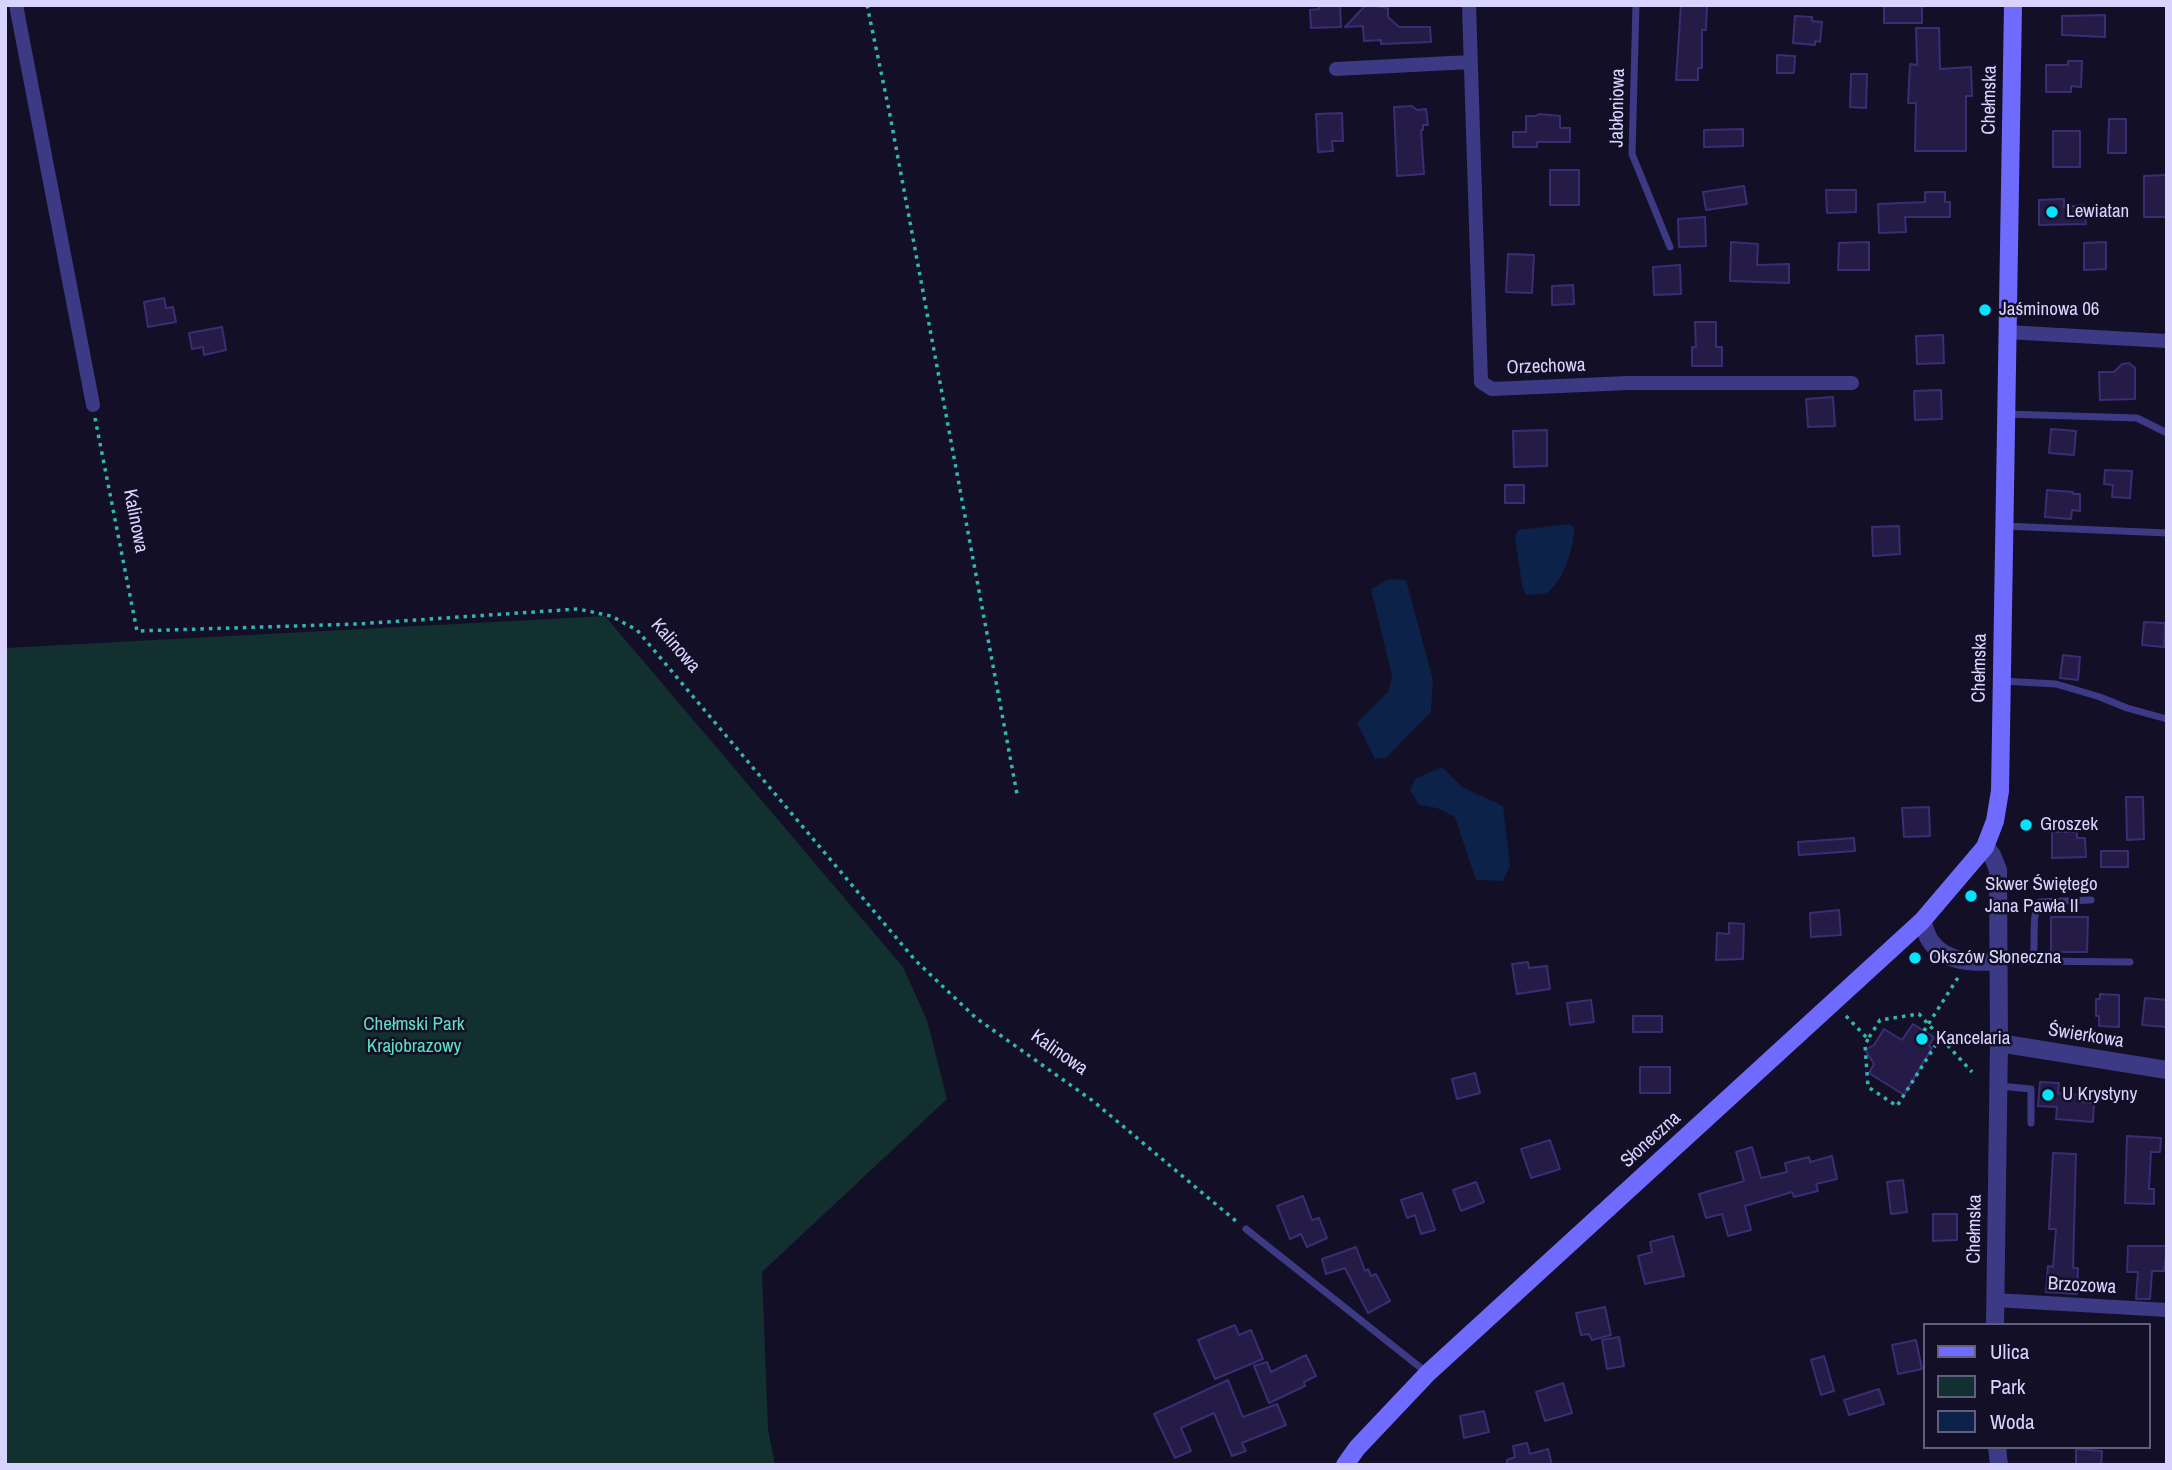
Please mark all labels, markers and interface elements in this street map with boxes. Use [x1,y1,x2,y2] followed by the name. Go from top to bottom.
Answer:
[1978,65,2002,135] street label: Chełmska
[1606,68,1630,148] street label: Jabłoniowa
[2066,201,2129,223] place label: Lewiatan
[2044,204,2060,220] marker: Lewiatan
[1999,299,2099,321] place label: Jaśminowa 06
[1977,302,1993,318] marker: Jaśminowa 06
[1506,354,1586,380] street label: Orzechowa
[118,487,152,555] street label: Kalinowa
[645,614,705,678] street label: Kalinowa
[1968,633,1992,703] street label: Chełmska
[2040,814,2098,836] place label: Groszek
[2018,817,2034,833] marker: Groszek
[1985,874,2098,918] place label: Skwer Świętego Jana Pawła II
[1963,888,1979,904] marker: Skwer Świętego Jana Pawła II
[1929,947,2061,969] place label: Okszów Słoneczna
[1907,950,1923,966] marker: Okszów Słoneczna
[363,1014,465,1058] park label: Chełmski Park Krajobrazowy
[2047,1019,2125,1053] street label: Świerkowa
[1026,1025,1092,1081] street label: Kalinowa
[1936,1028,2010,1050] place label: Kancelaria
[1914,1031,1930,1047] marker: Kancelaria
[2062,1084,2137,1106] place label: U Krystyny
[2040,1087,2056,1103] marker: U Krystyny
[1616,1107,1686,1173] street label: Słoneczna
[1963,1194,1987,1264] street label: Chełmska
[2047,1273,2117,1299] street label: Brzozowa
[1924,1323,2151,1449] legend
[1990,1337,2029,1366] text: Ulica
[1990,1372,2025,1401] text: Park
[1990,1407,2035,1436] text: Woda

